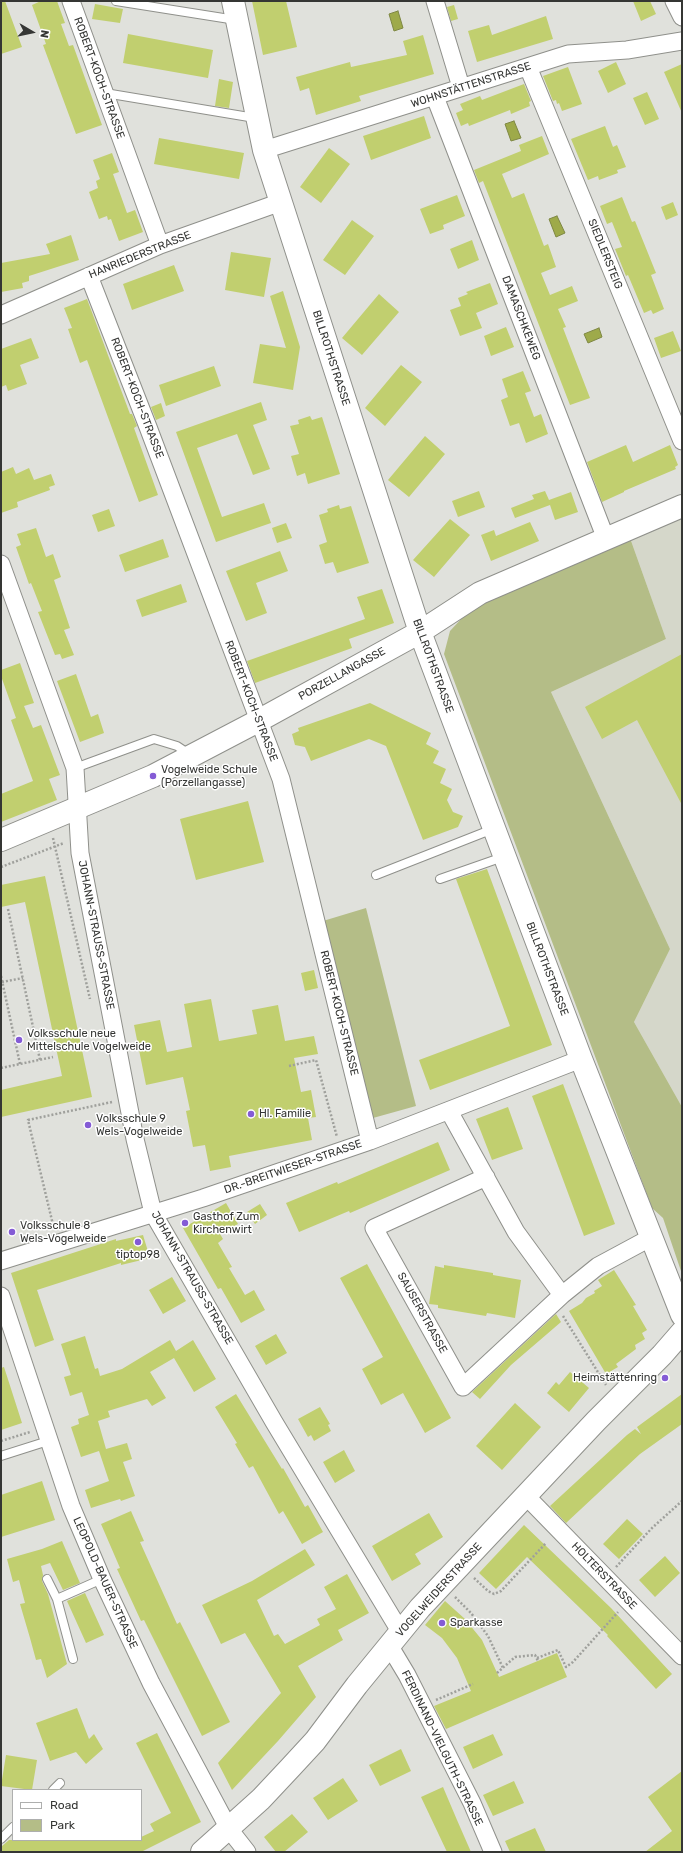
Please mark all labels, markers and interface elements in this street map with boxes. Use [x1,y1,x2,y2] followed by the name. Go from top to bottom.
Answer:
[12,12,52,52] north arrow
[71,15,127,141] street label: ROBERT-KOCH-STRASSE
[37,29,51,39] text: N
[409,59,533,111] street label: WOHNSTÄTTENSTRASSE
[585,217,625,291] street label: SIEDLERSTEIG
[87,228,193,282] street label: HANRIEDERSTRASSE
[499,274,543,362] street label: DAMASCHKEWEG
[309,309,353,407] street label: BILLROTHSTRASSE
[108,336,166,460] street label: ROBERT-KOCH-STRASSE
[410,617,456,715] street label: BILLROTHSTRASSE
[222,639,280,763] street label: ROBERT-KOCH-STRASSE
[296,645,388,703] street label: PORZELLANGASSE
[161,763,257,789] place label: Vogelweide Schule (Porzellangasse)
[148,771,158,781] marker: Vogelweide Schule (Porzellangasse)
[75,859,117,1011] street label: JOHANN-STRAUSS-STRASSE
[523,920,571,1018] street label: BILLROTHSTRASSE
[317,949,361,1077] street label: ROBERT-KOCH-STRASSE
[27,1027,151,1053] place label: Volksschule neue Mittelschule Vogelweide
[14,1035,24,1045] marker: Volksschule neue Mittelschule Vogelweide
[259,1107,311,1121] place label: Hl. Familie
[246,1109,256,1119] marker: Hl. Familie
[96,1112,182,1138] place label: Volksschule 9 Wels-Vogelweide
[83,1120,93,1130] marker: Volksschule 9 Wels-Vogelweide
[222,1137,364,1197] street label: DR.-BREITWIESER-STRASSE
[148,1209,236,1347] street label: JOHANN-STRAUSS-STRASSE
[193,1210,259,1236] place label: Gasthof Zum Kirchenwirt
[180,1218,190,1228] marker: Gasthof Zum Kirchenwirt
[20,1219,106,1245] place label: Volksschule 8 Wels-Vogelweide
[7,1227,17,1237] marker: Volksschule 8 Wels-Vogelweide
[133,1237,143,1247] marker: tiptop98
[116,1248,160,1262] place label: tiptop98
[394,1270,450,1356] street label: SAUSERSTRASSE
[573,1371,657,1385] place label: Heimstättenring
[660,1373,670,1383] marker: Heimstättenring
[70,1515,140,1651] street label: LEOPOLD-BAUER-STRASSE
[393,1540,485,1640] street label: VOGELWEIDERSTRASSE
[569,1540,639,1612] street label: HOLTERSTRASSE
[450,1616,503,1630] place label: Sparkasse
[437,1618,447,1628] marker: Sparkasse
[399,1668,485,1828] street label: FERDINAND-VIELGUTH-STRASSE
[12,1789,142,1841] legend
[50,1798,78,1812] text: Road
[50,1818,75,1832] text: Park

